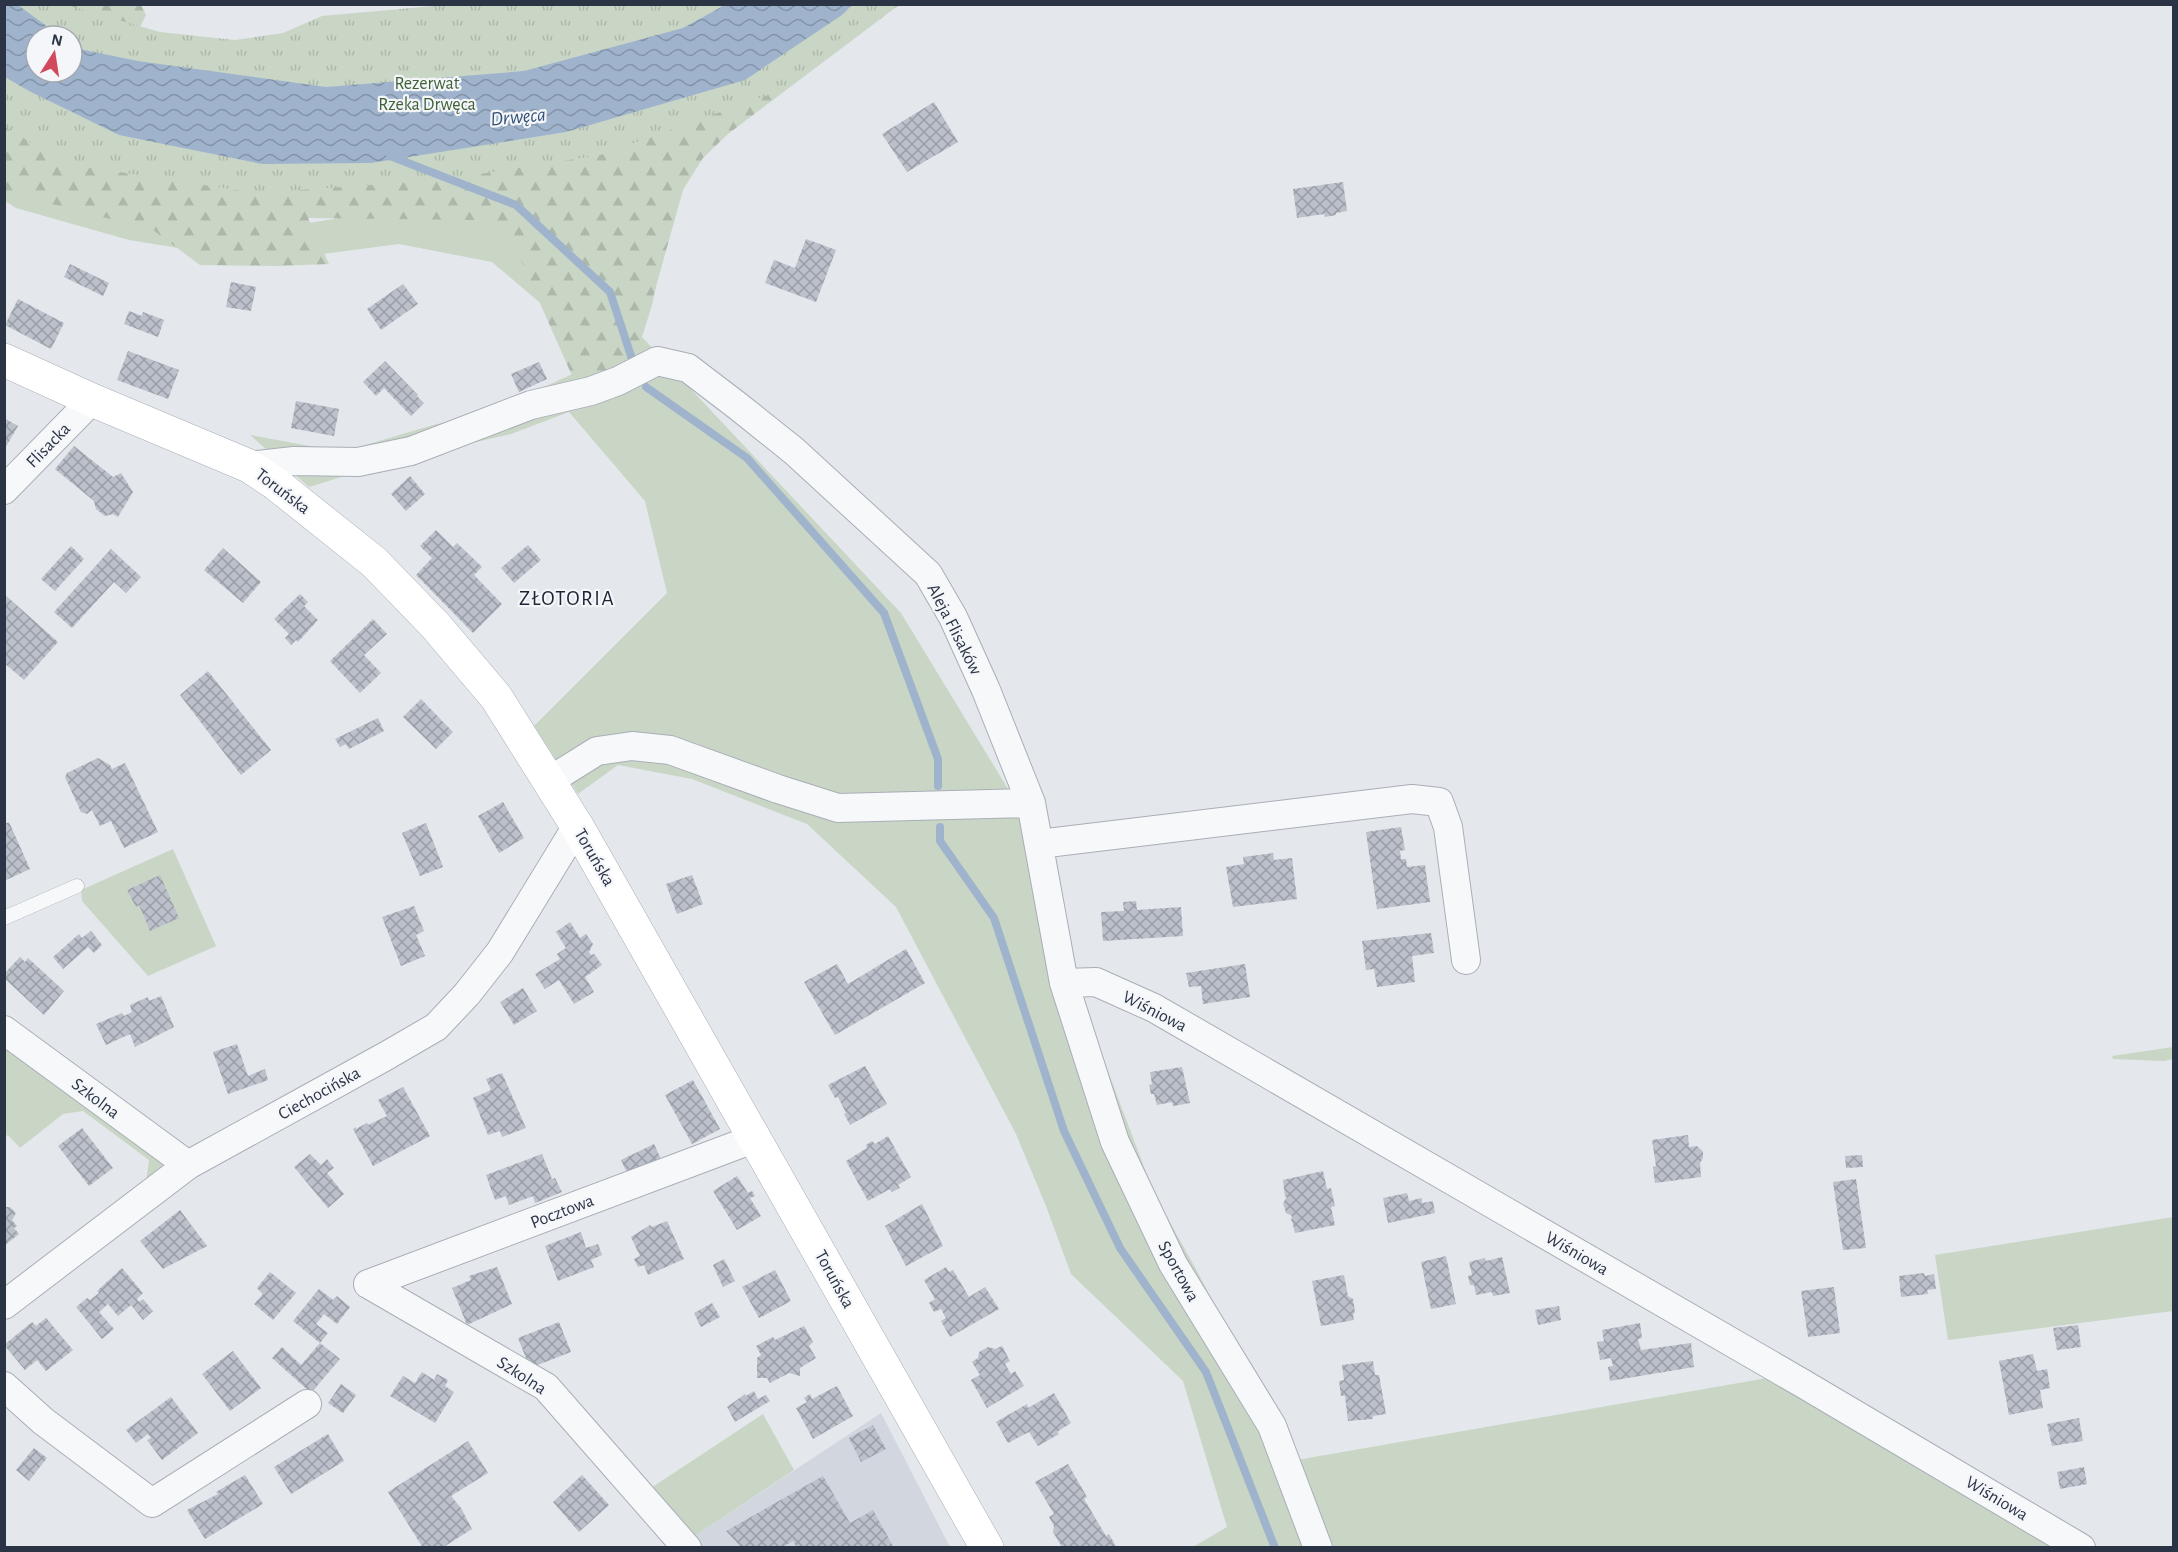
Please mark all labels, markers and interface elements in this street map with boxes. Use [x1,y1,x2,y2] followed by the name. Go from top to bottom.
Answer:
[24,24,84,84] north arrow
[50,31,64,49] text: N
[378,75,476,114] park label: Rezerwat Rzeka Drwęca
[490,105,547,129] water label: Drwęca
[23,420,74,472] street label: Flisacka
[252,466,313,518] street label: Toruńska
[924,581,985,678] street label: Aleja Flisaków
[519,588,615,609] district label: ZŁOTORIA
[571,826,618,889] street label: Toruńska
[1120,988,1190,1036] street label: Wiśniowa
[276,1064,363,1124] street label: Ciechocińska
[68,1075,123,1122] street label: Szkolna
[528,1192,596,1232] street label: Pocztowa
[1542,1229,1611,1279] street label: Wiśniowa
[1154,1238,1202,1305] street label: Sportowa
[811,1247,857,1311] street label: Toruńska
[494,1353,549,1398] street label: Szkolna
[1962,1473,2031,1524] street label: Wiśniowa

